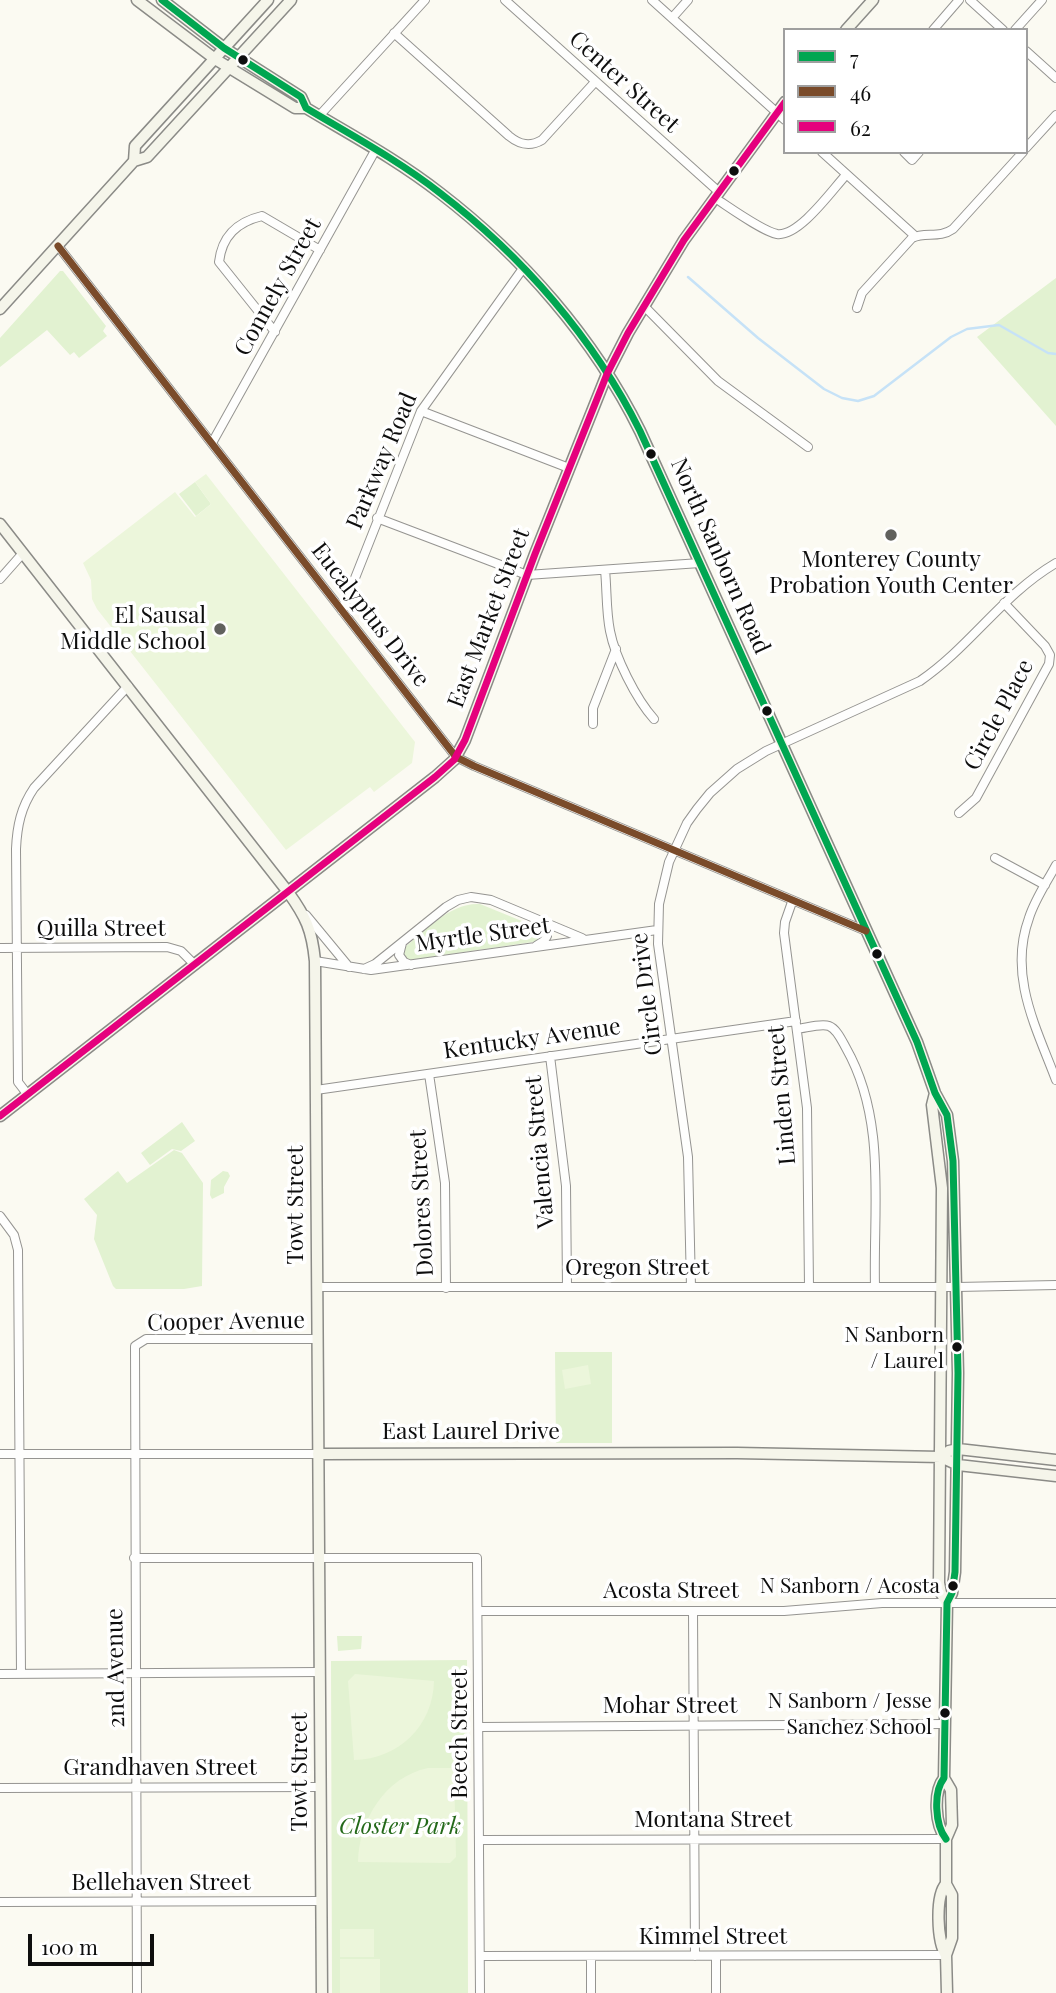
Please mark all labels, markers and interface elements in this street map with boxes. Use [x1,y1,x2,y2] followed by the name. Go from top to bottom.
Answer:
[563,25,685,139] street label: Center Street
[783,28,1028,154] legend
[850,43,859,71] text: 7
[236,53,250,67] unlabelled marker
[850,78,871,106] text: 46
[850,113,871,141] text: 62
[727,164,741,178] unlabelled marker
[229,213,327,361] street label: Connely Street
[341,389,423,533] street label: Parkway Road
[644,447,658,461] unlabelled marker
[664,454,776,658] street label: North Sanborn Road
[442,524,536,712] street label: East Market Street
[883,527,899,543] marker: Monterey County Probation Youth Center
[305,537,435,693] street label: Eucalyptus Drive
[769,546,1013,600] place label: Monterey County Probation Youth Center
[60,602,206,656] place label: El Sausal Middle School
[212,621,228,637] marker: El Sausal Middle School
[958,655,1040,775] street label: Circle Place
[760,704,774,718] unlabelled marker
[414,912,552,958] street label: Myrtle Street
[36,915,166,943] street label: Quilla Street
[626,931,668,1057] street label: Circle Drive
[870,947,884,961] unlabelled marker
[441,1013,623,1065] street label: Kentucky Avenue
[762,1024,802,1166] street label: Linden Street
[520,1075,560,1229] street label: Valencia Street
[404,1129,440,1277] street label: Dolores Street
[282,1145,310,1265] street label: Towt Street
[565,1254,709,1282] street label: Oregon Street
[147,1307,305,1337] street label: Cooper Avenue
[844,1322,944,1372] place label: N Sanborn / Laurel
[950,1340,964,1354] marker: N Sanborn / Laurel
[382,1418,560,1446] street label: East Laurel Drive
[760,1573,940,1599] place label: N Sanborn / Acosta
[603,1577,739,1605] street label: Acosta Street
[946,1579,960,1593] marker: N Sanborn / Acosta
[101,1608,131,1728] street label: 2nd Avenue
[446,1669,474,1799] street label: Beech Street
[768,1688,932,1738] place label: N Sanborn / Jesse Sanchez School
[603,1692,737,1720] street label: Mohar Street
[938,1706,952,1720] marker: N Sanborn / Jesse Sanchez School
[286,1712,314,1832] street label: Towt Street
[63,1754,257,1782] street label: Grandhaven Street
[634,1806,792,1834] street label: Montana Street
[339,1813,461,1841] park label: Closter Park
[71,1869,251,1897] street label: Bellehaven Street
[32,1920,158,1964] scale bar
[639,1923,787,1951] street label: Kimmel Street
[41,1932,98,1960] text: 100 m

